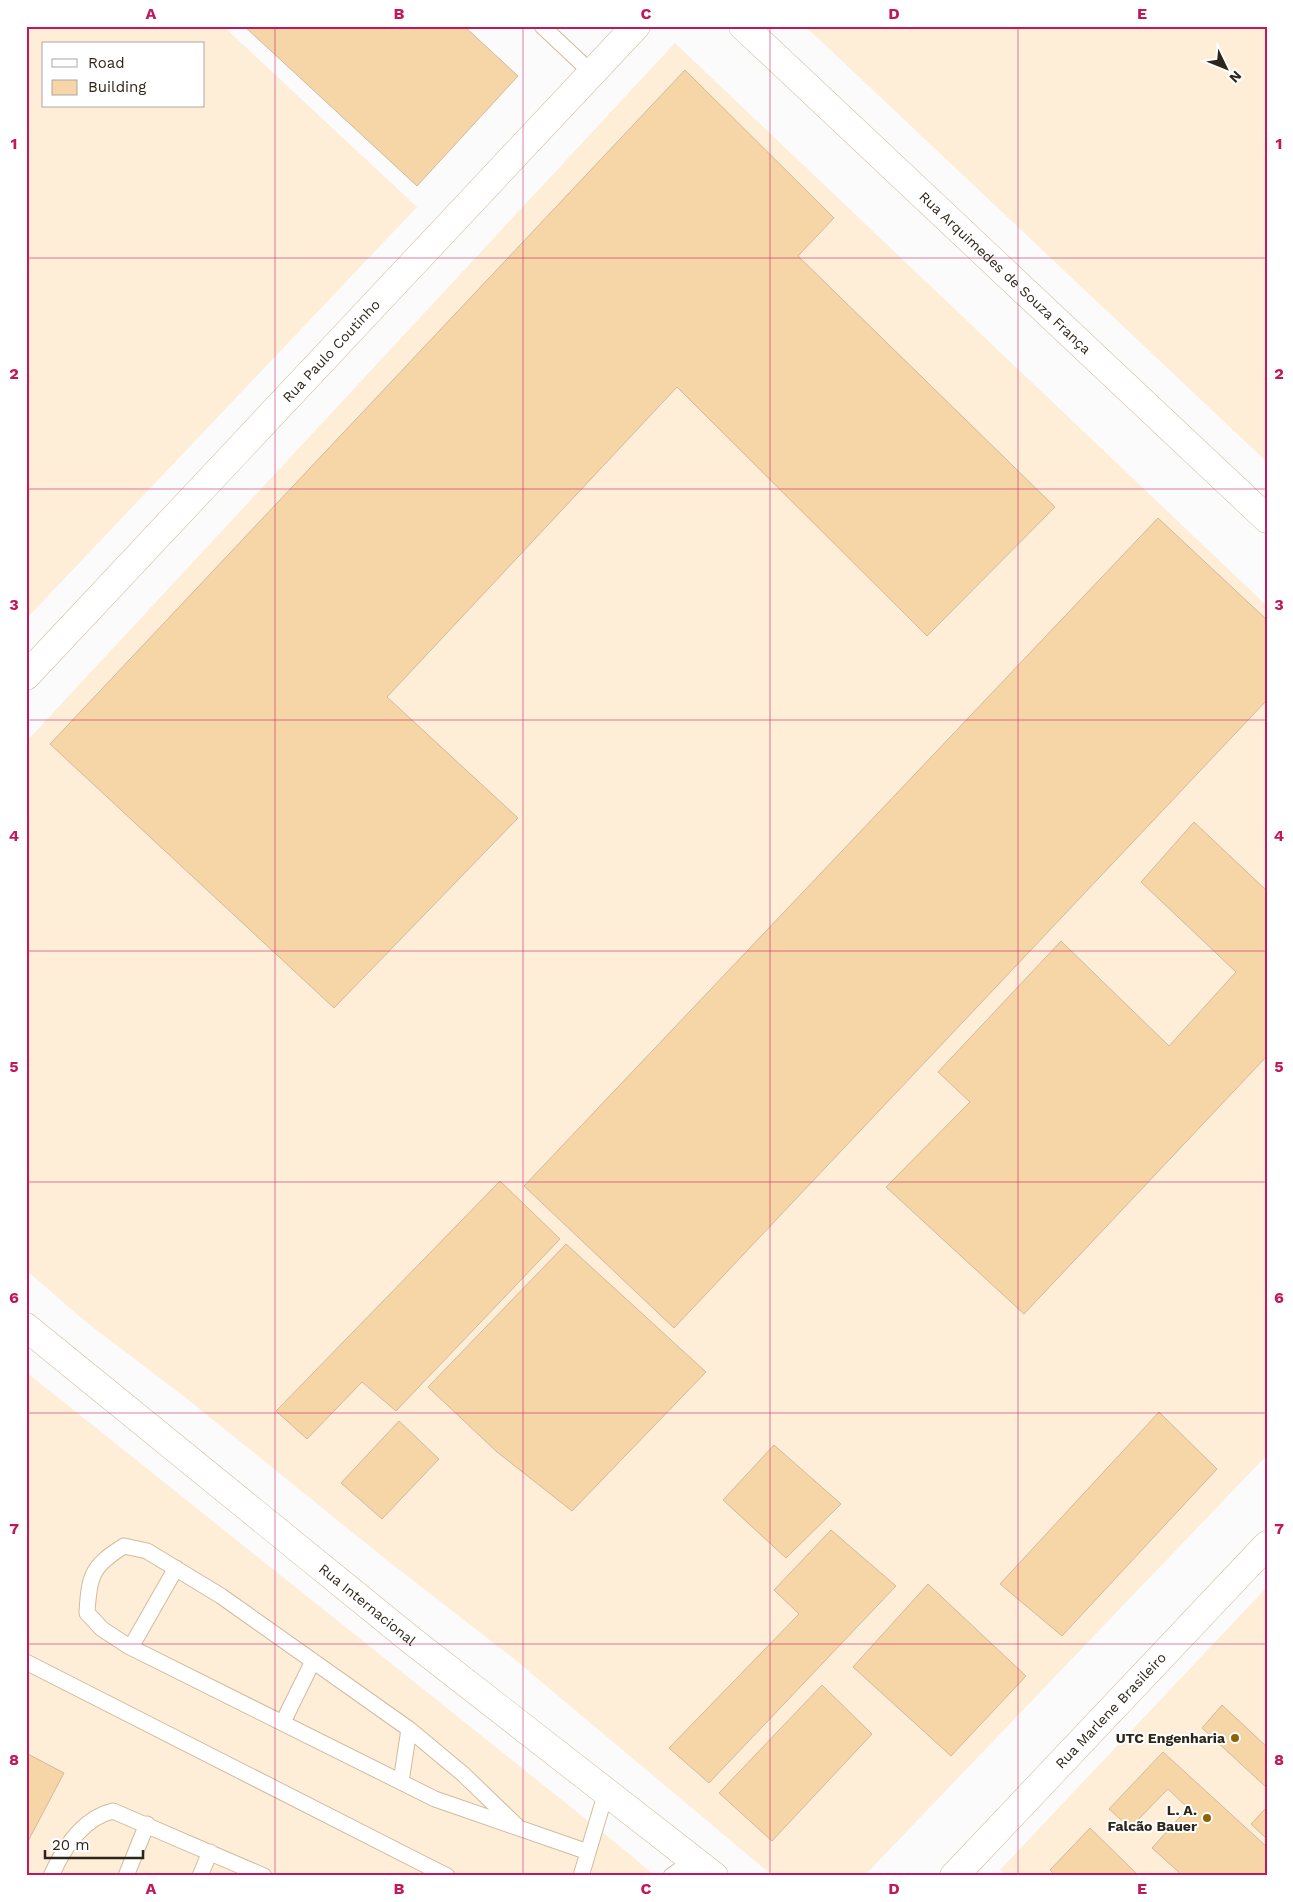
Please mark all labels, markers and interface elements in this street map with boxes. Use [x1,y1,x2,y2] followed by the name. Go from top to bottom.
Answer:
[146,4,157,23] text: A
[394,4,405,23] text: B
[641,4,652,23] text: C
[888,4,900,23] text: D
[1137,4,1147,23] text: E
[42,42,205,108] legend
[1200,42,1250,92] north arrow
[88,54,125,72] text: Road
[1226,68,1245,86] text: N
[88,78,146,96] text: Building
[11,134,17,153] text: 1
[1276,134,1282,153] text: 1
[916,188,1094,357] street label: Rua Arquimedes de Souza França
[279,296,383,405] street label: Rua Paulo Coutinho
[9,364,19,383] text: 2
[1274,364,1284,383] text: 2
[9,595,19,614] text: 3
[1274,595,1284,614] text: 3
[9,826,19,845] text: 4
[1274,826,1284,845] text: 4
[9,1057,19,1076] text: 5
[1274,1057,1284,1076] text: 5
[9,1288,19,1307] text: 6
[1274,1288,1284,1307] text: 6
[9,1519,19,1538] text: 7
[1274,1519,1284,1538] text: 7
[316,1560,419,1649] street label: Rua Internacional
[1052,1649,1169,1772] street label: Rua Marlene Brasileiro
[1116,1730,1226,1746] place label: UTC Engenharia
[1229,1732,1241,1744] marker: UTC Engenharia
[9,1750,19,1769] text: 8
[1274,1750,1284,1769] text: 8
[1108,1802,1197,1834] place label: L. A. Falcão Bauer
[1201,1812,1213,1824] marker: L. A. Falcão Bauer
[45,1827,142,1859] scale bar
[52,1836,90,1854] text: 20 m
[146,1879,157,1898] text: A
[394,1879,405,1898] text: B
[641,1879,652,1898] text: C
[888,1879,900,1898] text: D
[1137,1879,1147,1898] text: E

